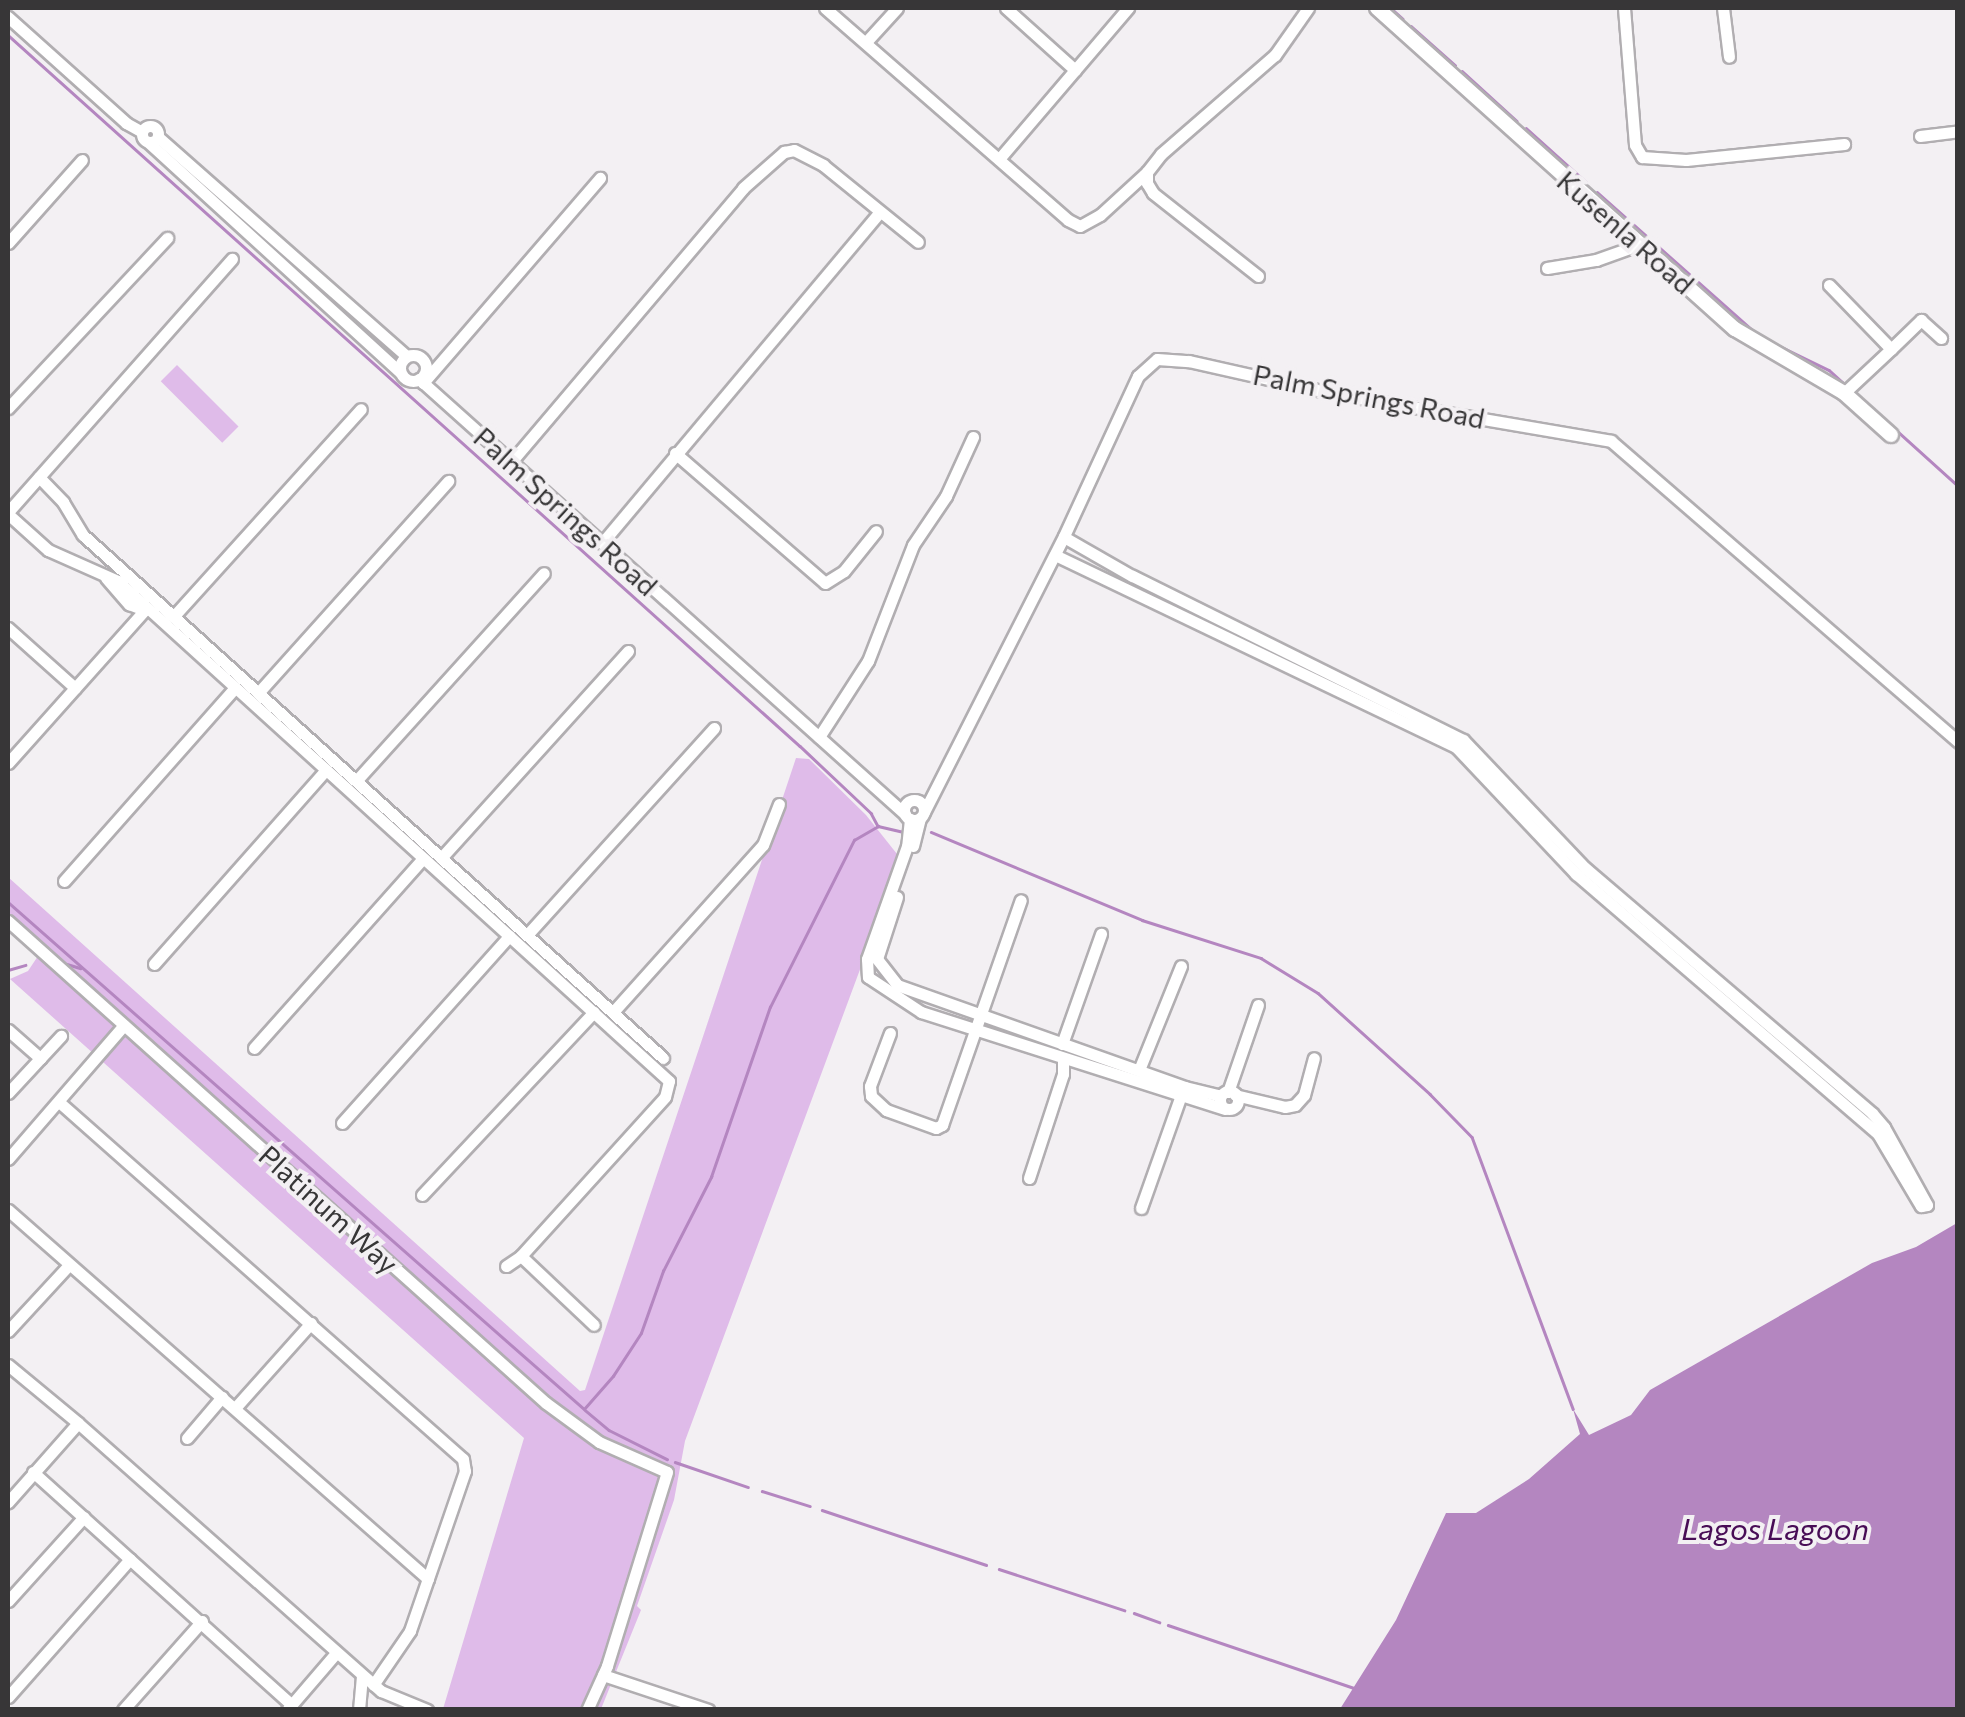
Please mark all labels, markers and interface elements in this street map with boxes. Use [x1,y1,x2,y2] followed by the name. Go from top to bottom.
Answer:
[1551,164,1701,300] street label: Kusenla Road
[1250,357,1488,435] street label: Palm Springs Road
[467,420,665,602] street label: Palm Springs Road
[253,1138,405,1280] street label: Platinum Way
[1681,1510,1869,1546] water label: Lagos Lagoon

